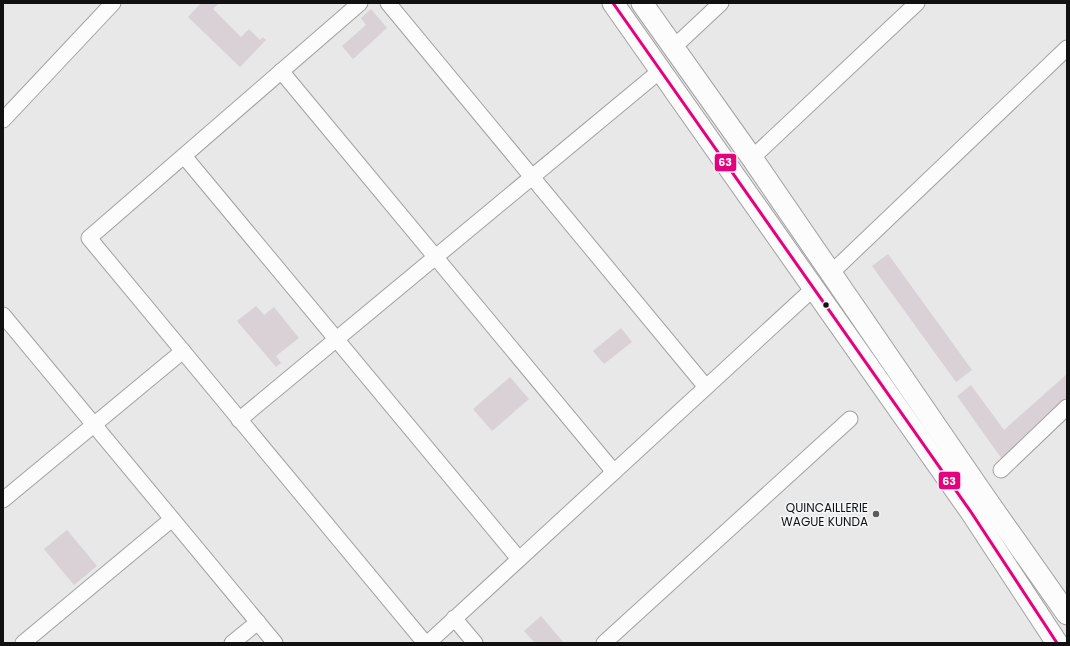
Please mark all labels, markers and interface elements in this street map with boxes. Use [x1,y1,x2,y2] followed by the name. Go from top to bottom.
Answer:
[714,153,737,172] line badge: 63
[718,154,732,170] text: 63
[821,300,831,310] unlabelled marker
[938,471,961,490] line badge: 63
[942,473,956,489] text: 63
[781,499,868,530] place label: QUINCAILLERIE WAGUE KUNDA
[871,509,881,519] marker: QUINCAILLERIE WAGUE KUNDA

